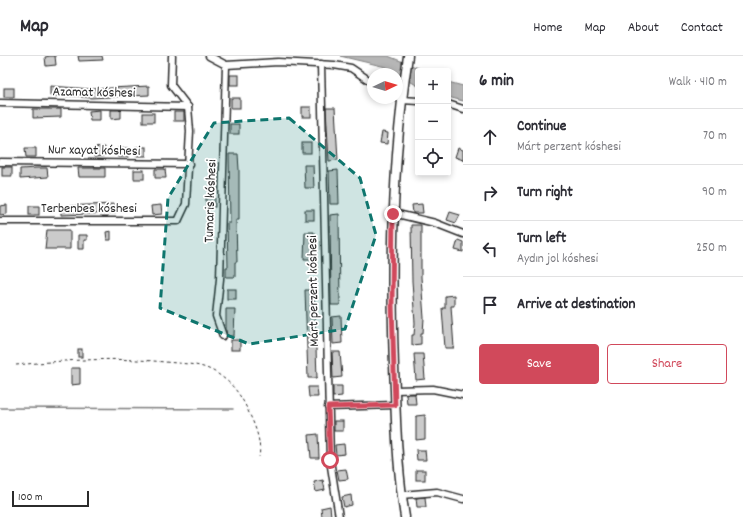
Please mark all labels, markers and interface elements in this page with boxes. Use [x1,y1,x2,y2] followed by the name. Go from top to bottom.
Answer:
[20,14,49,41] text: Map
[533,18,562,38] text: Home
[584,18,606,38] text: Map
[628,18,659,38] text: About
[681,18,723,38] text: Contact
[367,68,403,104] north arrow
[415,68,451,176] map controls
[415,68,451,104] button: +
[479,70,514,94] text: 6 min
[669,73,727,92] text: Walk · 410 m
[52,82,136,104] street label: Azamat kóshesi
[415,104,451,140] button: −
[517,116,566,138] text: Continue
[479,126,501,148] icon: ahead
[703,127,727,146] text: 70 m
[517,138,621,157] text: Márt perzent kóshesi
[48,140,141,162] street label: Nur xayat kóshesi
[415,140,451,176] button: locate
[200,158,222,243] street label: Tumaris kóshesi
[479,182,501,204] icon: right
[517,182,573,204] text: Turn right
[702,183,727,202] text: 90 m
[41,199,137,219] street label: Terbenbes kóshesi
[384,205,402,223] route end
[517,228,566,250] text: Turn left
[303,235,325,347] street label: Márt perzent kóshesi
[479,238,501,260] icon: left
[696,239,727,258] text: 250 m
[517,250,598,269] text: Aydın jol kóshesi
[479,294,501,316] icon: arrive
[517,294,635,316] text: Arrive at destination
[479,344,599,384] button: Save
[607,344,727,384] button: Share
[321,451,339,469] route start
[12,489,89,508] scale bar
[18,490,42,506] text: 100 m

